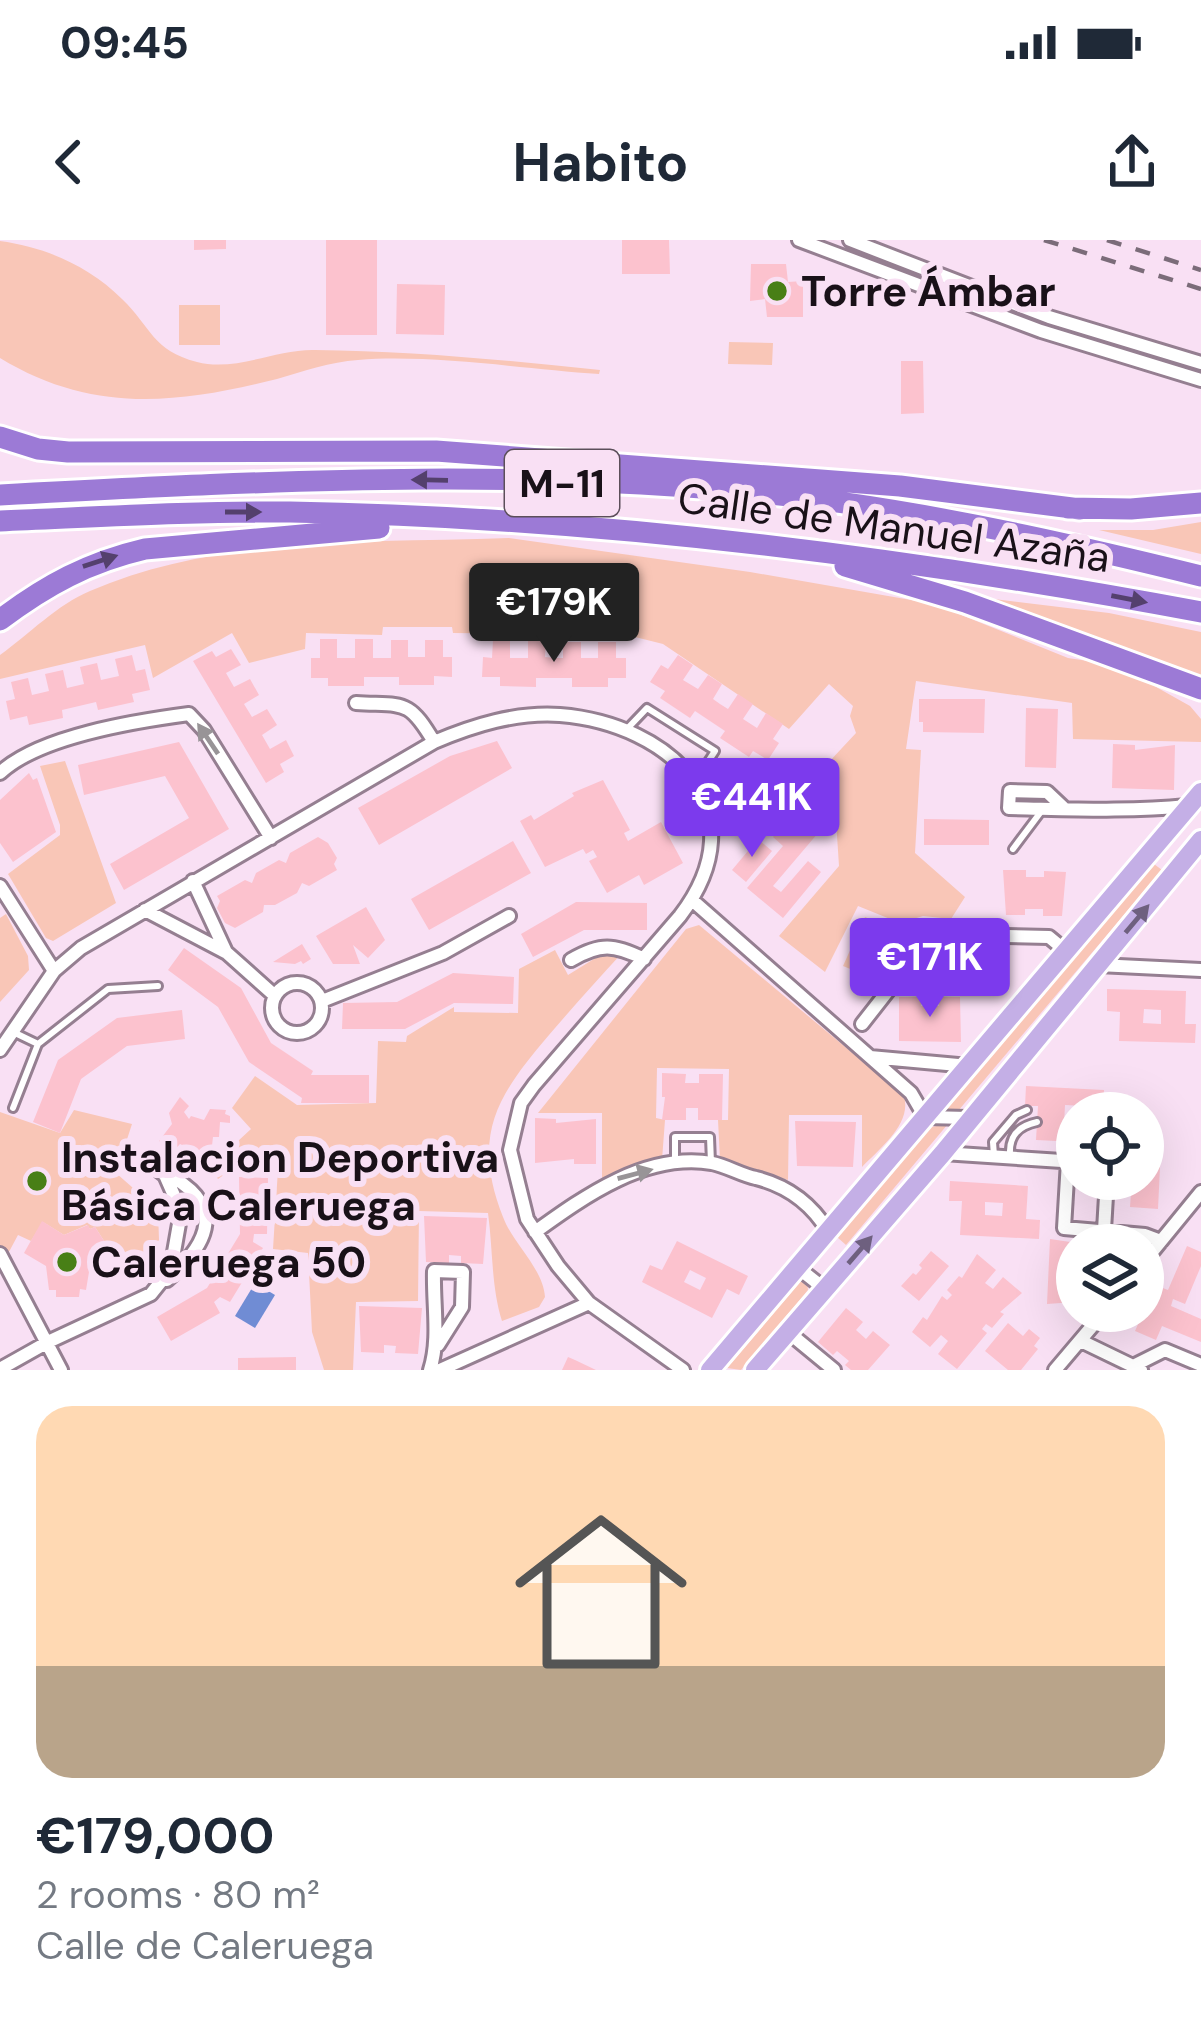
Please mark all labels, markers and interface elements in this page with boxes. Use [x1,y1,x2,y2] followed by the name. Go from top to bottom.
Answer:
[60,13,189,72] text: 09:45
[513,127,689,198] text: Habito
[36,129,102,195] icon: back
[1099,129,1165,195] icon: share
[801,264,1056,319] place label: Torre Ámbar
[764,278,790,304] marker: Torre Ámbar
[505,450,619,516] road number: M-11
[410,470,448,490] one-way arrow
[674,470,1114,585] street label: Calle de Manuel Azaña
[225,503,263,522] one-way arrow
[83,551,119,570] one-way arrow
[470,563,638,665] pin: €179K
[496,576,612,627] text: €179K
[1111,590,1148,609] one-way arrow
[198,723,220,756] one-way arrow
[668,758,836,860] pin: €441K
[691,771,813,822] text: €441K
[1123,904,1150,934] one-way arrow
[846,918,1014,1020] pin: €171K
[877,931,983,982] text: €171K
[1056,1092,1164,1332] map controls
[1056,1092,1164,1200] button: locate
[61,1130,499,1233] place label: Instalacion Deportiva Básica Caleruega
[617,1164,654,1182] one-way arrow
[24,1168,50,1194] marker: Instalacion Deportiva Básica Caleruega
[1056,1224,1164,1332] button: layers
[91,1235,366,1290] place label: Caleruega 50
[846,1235,872,1265] one-way arrow
[54,1249,80,1275] marker: Caleruega 50
[493,1484,709,1700] icon: home
[36,1802,274,1869] text: €179,000
[36,1869,320,1920] text: 2 rooms · 80 m²
[36,1920,374,1971] text: Calle de Caleruega

